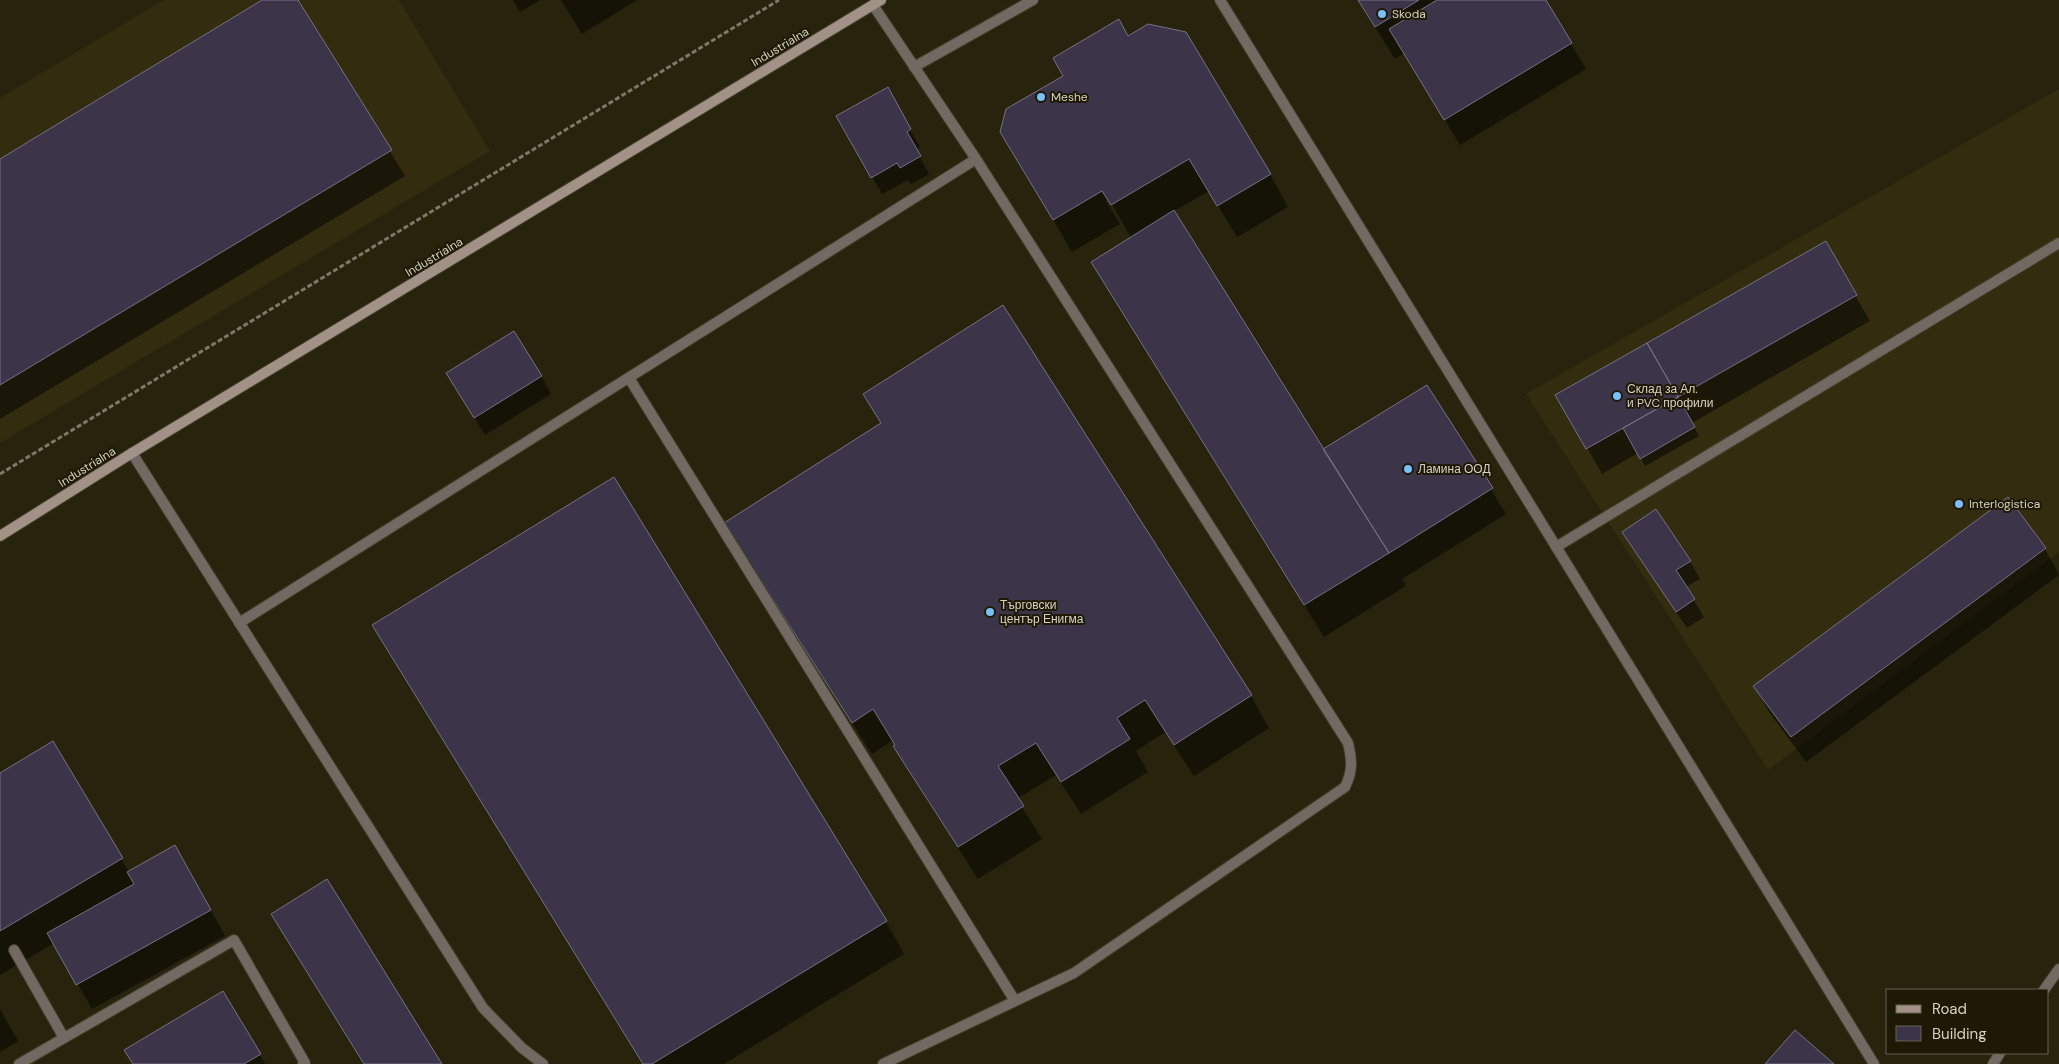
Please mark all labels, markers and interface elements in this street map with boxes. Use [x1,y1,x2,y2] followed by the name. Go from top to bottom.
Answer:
[1392,6,1426,22] place label: Skoda
[1376,8,1388,20] marker: Skoda
[748,24,812,70] street label: Industrialna
[1051,89,1088,105] place label: Meshe
[1035,91,1047,103] marker: Meshe
[402,234,466,280] street label: Industrialna
[1627,381,1713,411] place label: Склад за Ал. и PVC профили
[1611,390,1623,402] marker: Склад за Ал. и PVC профили
[55,443,119,491] street label: Industrialna
[1418,461,1491,477] place label: Ламина ООД
[1402,463,1414,475] marker: Ламина ООД
[1969,496,2040,512] place label: Interlogistica
[1953,498,1965,510] marker: Interlogistica
[1000,597,1084,627] place label: Търговски център Енигма
[984,606,996,618] marker: Търговски център Енигма
[1886,989,2049,1054] legend
[1932,999,1967,1019] text: Road
[1932,1024,1987,1044] text: Building

